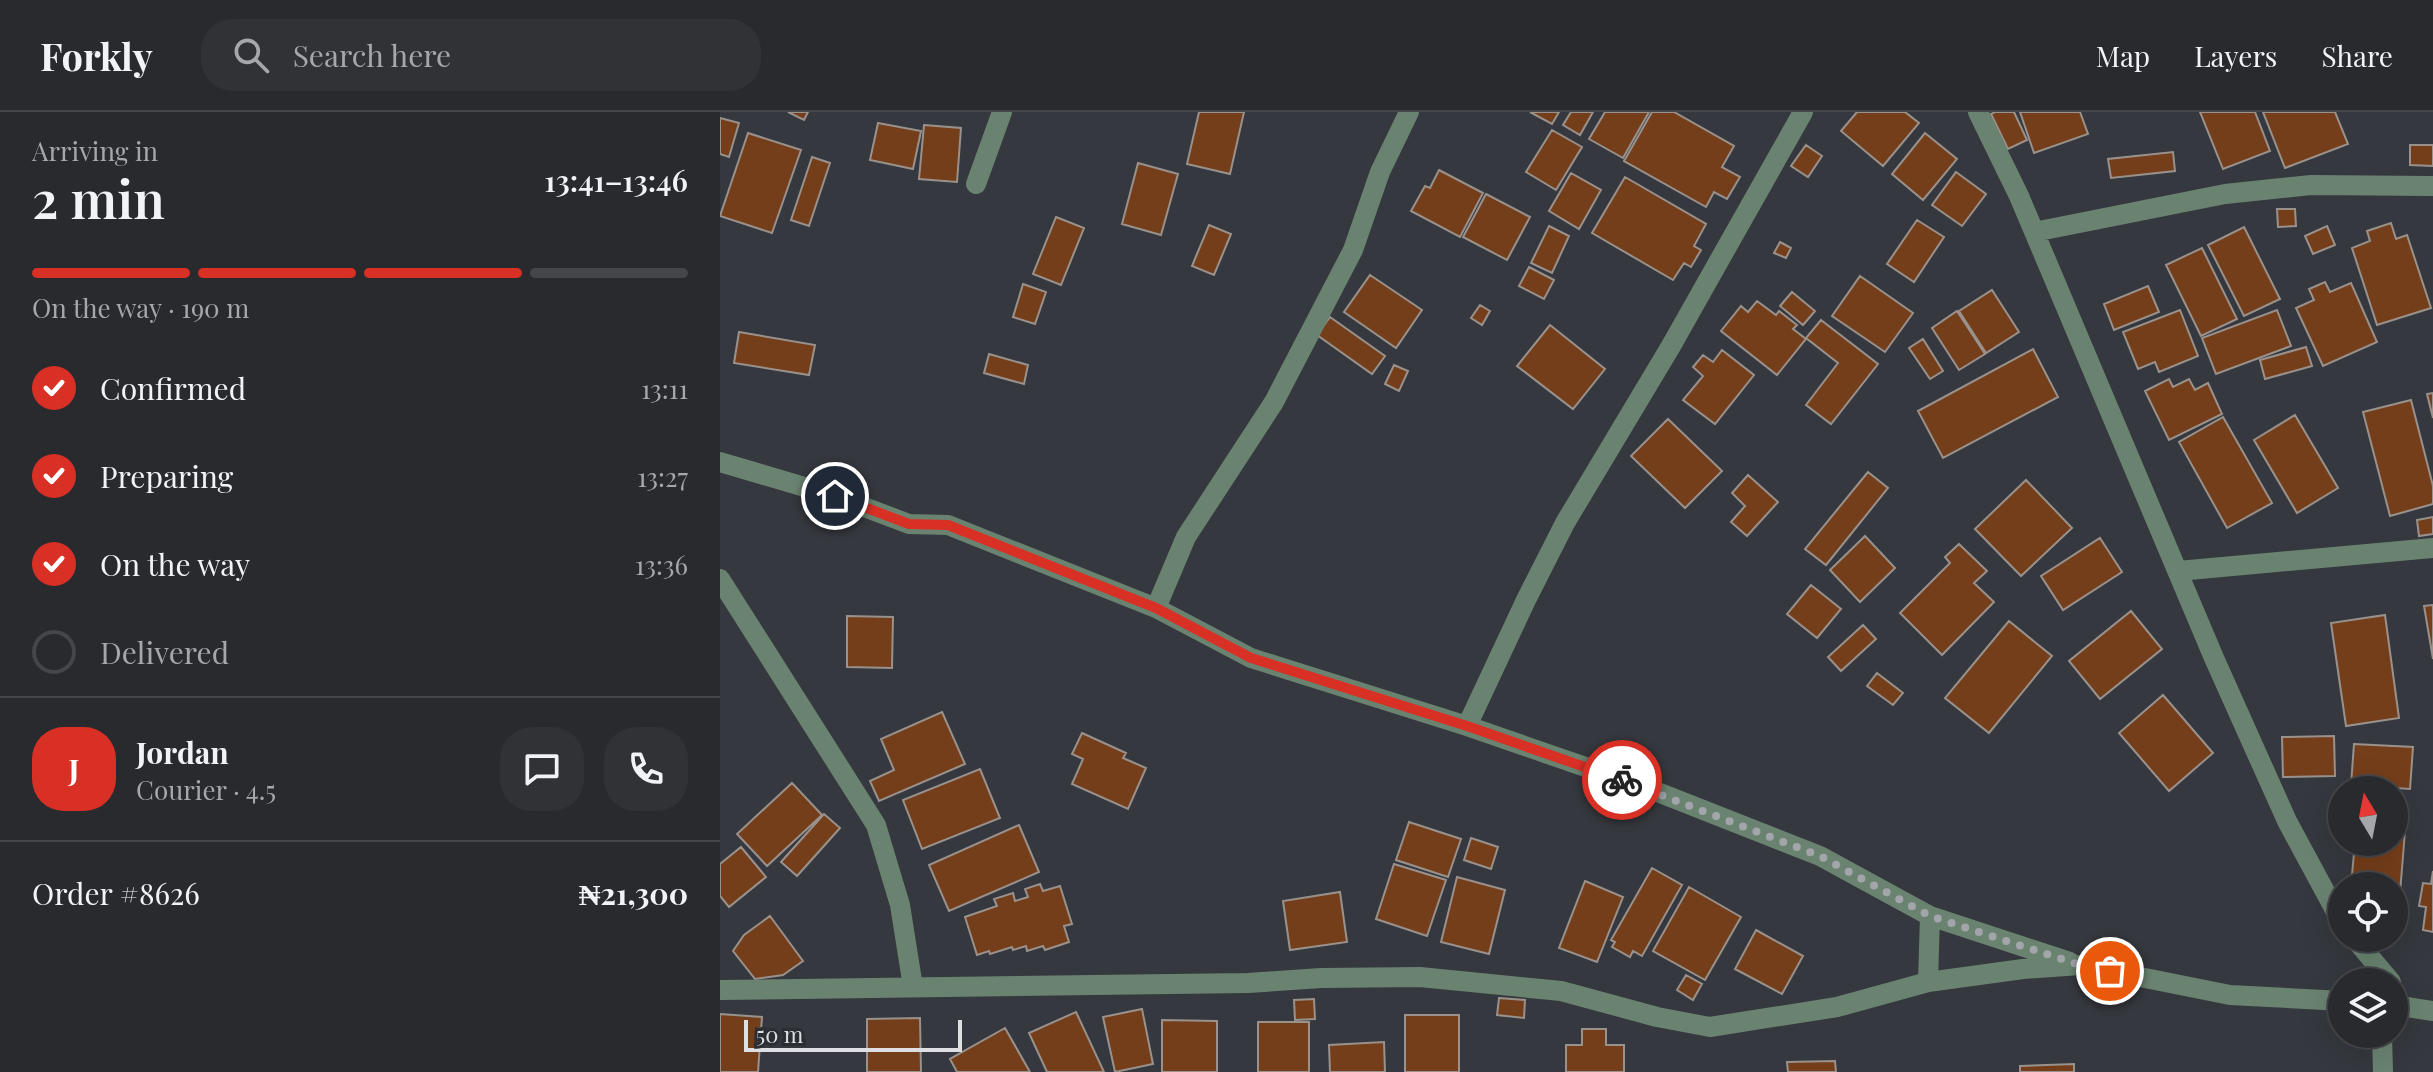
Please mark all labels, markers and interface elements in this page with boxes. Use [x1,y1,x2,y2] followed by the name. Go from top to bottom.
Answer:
[201,19,761,91] search box
[40,30,153,81] text: Forkly
[229,33,273,77] icon: search
[293,35,451,75] text: Search here
[2096,37,2150,74] text: Map
[2194,37,2277,74] text: Layers
[2321,37,2393,74] text: Share
[32,133,158,168] text: Arriving in
[544,160,688,200] text: 13:41–13:46
[32,163,165,232] text: 2 min
[32,290,249,325] text: On the way · 190 m
[32,366,76,410] icon: check
[100,368,246,408] text: Confirmed
[641,371,688,406] text: 13:11
[32,454,76,498] icon: check
[100,456,233,496] text: Preparing
[637,459,688,494] text: 13:27
[801,462,869,530] pin
[813,474,857,518] icon: home
[32,542,76,586] icon: check
[100,544,250,584] text: On the way
[635,547,688,582] text: 13:36
[100,632,229,672] text: Delivered
[500,727,584,811] button: chat
[604,727,688,811] button: phone
[136,732,229,772] text: Jordan
[1582,740,1662,820] courier
[69,749,79,789] text: J
[1600,758,1644,802] icon: bike
[136,772,276,807] text: Courier · 4.5
[2328,776,2408,856] north arrow
[2328,776,2408,1048] map controls
[2328,872,2408,952] button: locate
[32,873,200,913] text: Order #8626
[579,873,688,913] text: ₦21,300
[2076,937,2144,1005] pin
[2088,949,2132,993] icon: bag
[2328,968,2408,1048] button: layers
[744,1016,962,1052] scale bar
[756,1019,803,1049] text: 50 m

